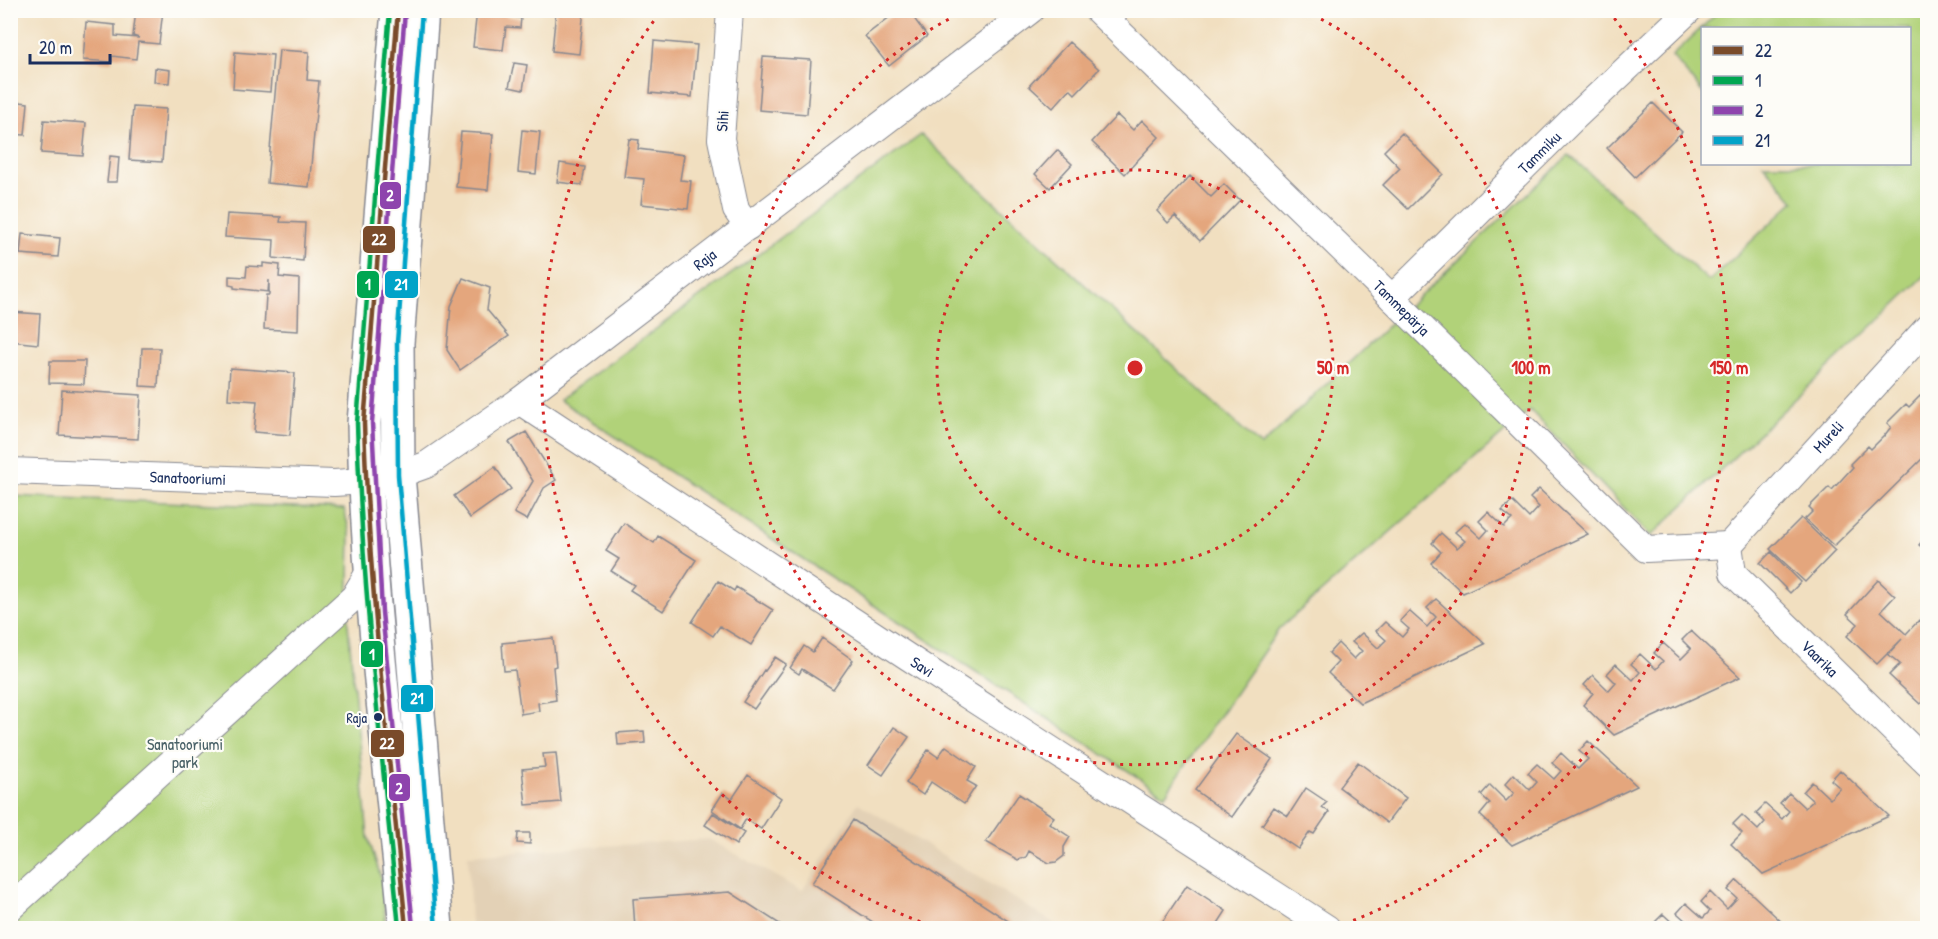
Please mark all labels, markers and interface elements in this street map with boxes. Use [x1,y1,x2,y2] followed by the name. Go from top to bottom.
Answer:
[30,27,110,65] scale bar
[1701,27,1911,165] legend
[39,35,72,60] text: 20 m
[1755,38,1772,63] text: 22
[1755,68,1762,93] text: 1
[1755,98,1764,123] text: 2
[710,110,734,132] street label: Sihi
[1513,126,1566,179] street label: Tammiku
[1755,128,1770,153] text: 21
[379,181,402,210] line badge: 2
[386,184,394,206] text: 2
[362,225,396,254] line badge: 22
[372,228,387,250] text: 22
[689,243,721,275] street label: Raja
[356,270,380,299] line badge: 1
[384,270,419,299] line badge: 21
[365,273,371,295] text: 1
[394,273,408,295] text: 21
[1369,275,1435,341] street label: Tammepärja
[1317,355,1349,380] text: 50 m
[1511,355,1551,380] text: 100 m
[1710,355,1748,380] text: 150 m
[1125,358,1145,378] centre of rings
[1808,416,1848,457] street label: Mureli
[149,465,226,490] street label: Sanatooriumi
[1796,635,1843,682] street label: Vaarika
[360,640,384,668] line badge: 1
[369,643,375,665] text: 1
[907,651,938,682] street label: Savi
[400,684,434,713] line badge: 21
[410,687,424,709] text: 21
[346,708,368,728] place label: Raja
[372,711,384,723] marker: Raja
[370,729,405,758] line badge: 22
[380,732,395,754] text: 22
[147,733,223,773] park label: Sanatooriumi park
[388,773,411,802] line badge: 2
[395,777,403,799] text: 2

